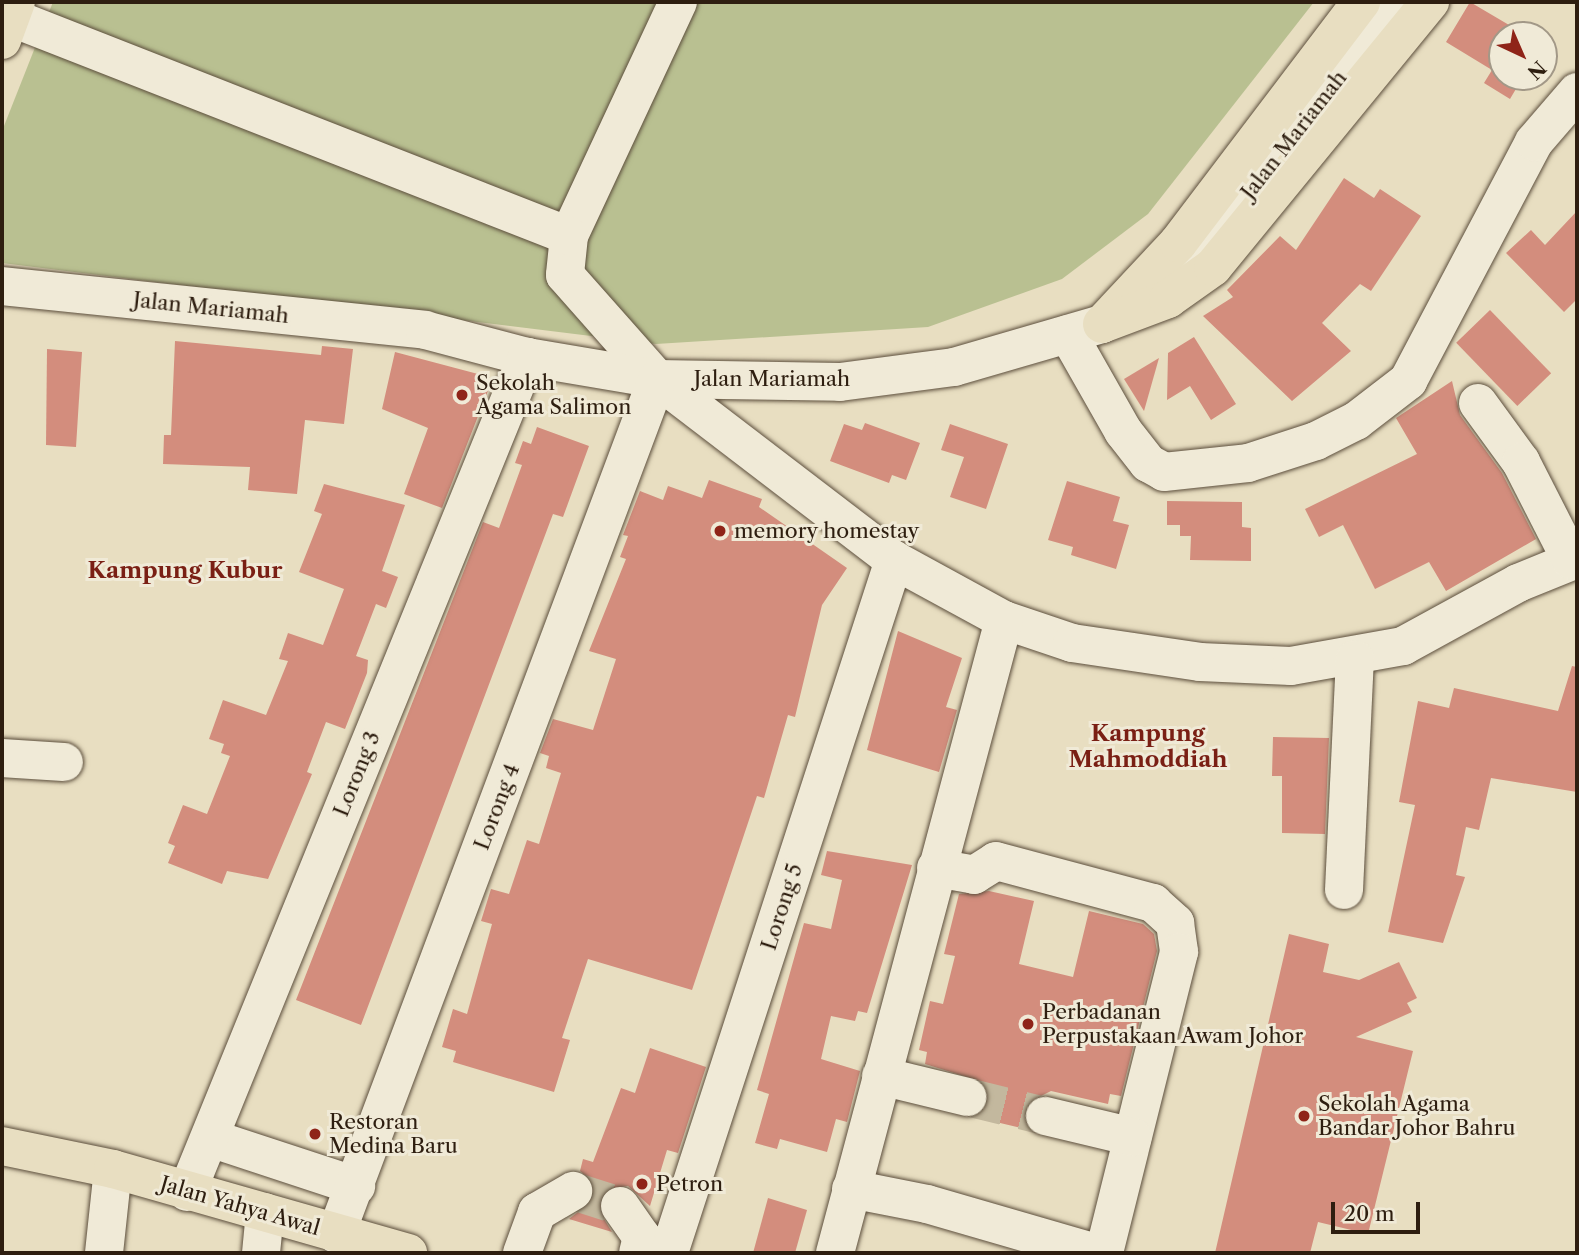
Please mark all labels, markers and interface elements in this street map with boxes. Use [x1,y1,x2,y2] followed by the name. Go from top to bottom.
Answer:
[1488,21,1558,91] north arrow
[1523,56,1550,84] text: N
[1236,66,1352,204] street label: Jalan Mariamah
[132,287,290,329] street label: Jalan Mariamah
[694,366,850,392] street label: Jalan Mariamah
[476,370,632,420] place label: Sekolah Agama Salimon
[454,387,470,403] marker: Sekolah Agama Salimon
[734,518,920,544] place label: memory homestay
[712,523,728,539] marker: memory homestay
[88,556,282,584] district label: Kampung Kubur
[1069,719,1227,773] district label: Kampung Mahmoddiah
[329,728,385,820] street label: Lorong 3
[469,760,525,854] street label: Lorong 4
[756,861,808,953] street label: Lorong 5
[1042,999,1304,1049] place label: Perbadanan Perpustakaan Awam Johor
[1020,1016,1036,1032] marker: Perbadanan Perpustakaan Awam Johor
[1318,1091,1516,1141] place label: Sekolah Agama Bandar Johor Bahru
[1296,1108,1312,1124] marker: Sekolah Agama Bandar Johor Bahru
[329,1109,458,1159] place label: Restoran Medina Baru
[307,1126,323,1142] marker: Restoran Medina Baru
[156,1171,324,1241] street label: Jalan Yahya Awal
[656,1171,723,1197] place label: Petron
[634,1176,650,1192] marker: Petron
[1334,1188,1423,1232] scale bar
[1344,1201,1395,1226] text: 20 m

